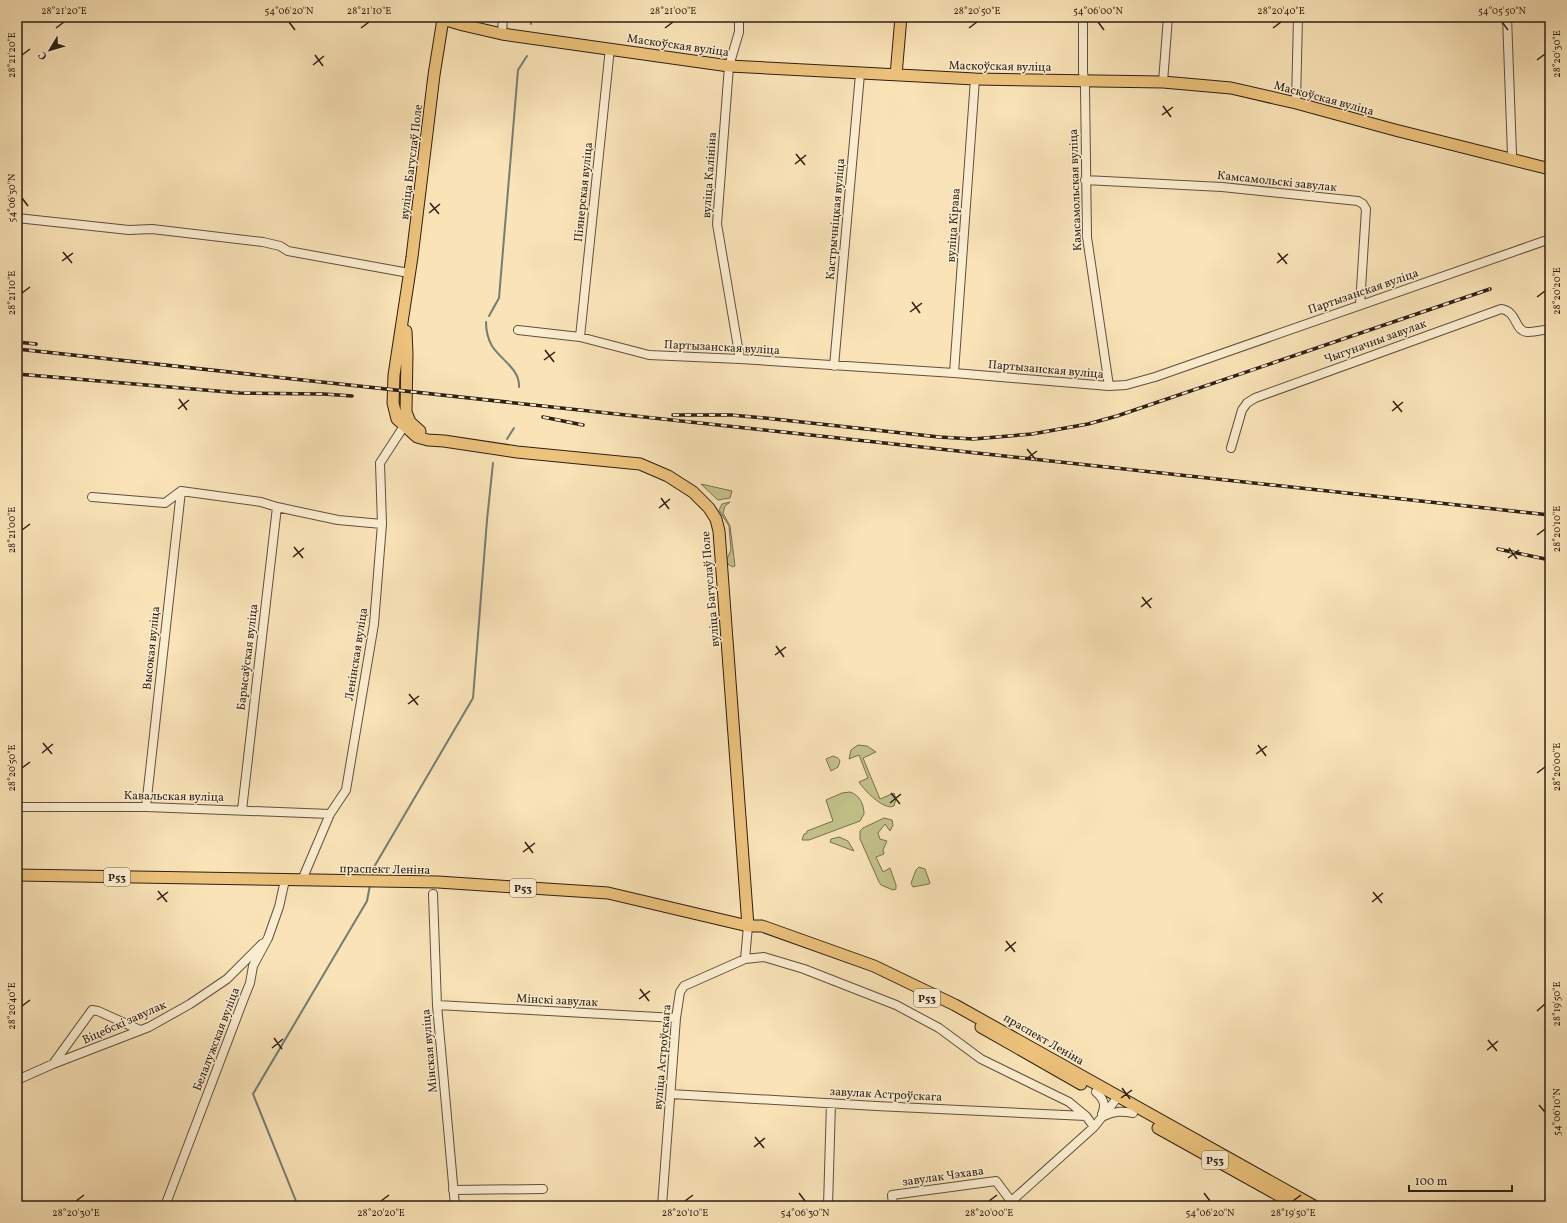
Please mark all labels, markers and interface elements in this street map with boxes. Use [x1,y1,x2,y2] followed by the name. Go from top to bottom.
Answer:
[41,4,87,18] text: 28°21'20"E
[264,4,314,18] text: 54°06'20"N
[347,4,391,18] text: 28°21'10"E
[650,4,696,18] text: 28°21'00"E
[953,4,1001,18] text: 28°20'50"E
[1073,4,1124,18] text: 54°06'00"N
[1257,4,1305,18] text: 28°20'40"E
[1478,4,1527,18] text: 54°05'50"N
[30,30,70,70] north arrow
[1550,30,1564,78] text: 28°20'30"E
[626,31,730,61] street label: Маскоўская вуліца
[5,32,19,78] text: 28°21'20"E
[35,48,51,63] text: С
[948,58,1052,76] street label: Маскоўская вуліца
[1272,78,1376,120] street label: Маскоўская вуліца
[397,103,427,221] street label: вуліца Багуслаў Поле
[1066,129,1086,251] street label: Камсамольская вуліца
[699,131,721,219] street label: вуліца Калініна
[571,141,597,243] street label: Піянерская вуліца
[823,158,849,281] street label: Кастрычніцкая вуліца
[1216,168,1338,196] street label: Камсамольскі завулак
[5,173,19,222] text: 54°06'30"N
[943,187,965,263] street label: вуліца Кірава
[1306,265,1421,318] street label: Партызанская вуліца
[1550,267,1564,315] text: 28°20'20"E
[5,271,19,315] text: 28°21'10"E
[1322,316,1429,368] street label: Чыгуначны завулак
[664,337,780,359] street label: Партызанская вуліца
[987,357,1104,383] street label: Партызанская вуліца
[1550,506,1564,552] text: 28°20'10"E
[5,507,19,553] text: 28°21'00"E
[698,530,724,647] street label: вуліца Багуслаў Поле
[234,603,262,711] street label: Барысаўская вуліца
[140,605,164,691] street label: Высокая вуліца
[342,607,372,702] street label: Ленінская вуліца
[1550,743,1564,791] text: 28°20'00"E
[5,744,19,792] text: 28°20'50"E
[124,788,224,806] street label: Кавальская вуліца
[340,861,430,879] street label: праспект Леніна
[104,868,130,886] road number: Р53
[510,879,536,897] road number: Р53
[5,982,19,1030] text: 28°20'40"E
[1550,982,1564,1026] text: 28°19'50"E
[190,985,244,1093] street label: Белалужская вуліца
[914,989,940,1007] road number: Р53
[516,991,599,1011] street label: Мінскі завулак
[80,997,169,1049] street label: Віцебскі завулак
[650,1004,676,1111] street label: вуліца Астроўскага
[418,1008,442,1093] street label: Мінская вуліца
[1000,1010,1087,1069] street label: праспект Леніна
[829,1084,942,1106] street label: завулак Астроўскага
[1550,1088,1564,1136] text: 54°06'10"N
[1202,1151,1228,1169] road number: Р53
[901,1163,985,1191] street label: завулак Чэхава
[1409,1167,1512,1193] scale bar
[1415,1174,1448,1190] text: 100 m
[52,1206,100,1220] text: 28°20'30"E
[357,1206,405,1220] text: 28°20'20"E
[662,1206,708,1220] text: 28°20'10"E
[781,1206,830,1220] text: 54°06'30"N
[965,1206,1013,1220] text: 28°20'00"E
[1185,1206,1235,1220] text: 54°06'20"N
[1271,1206,1315,1220] text: 28°19'50"E

